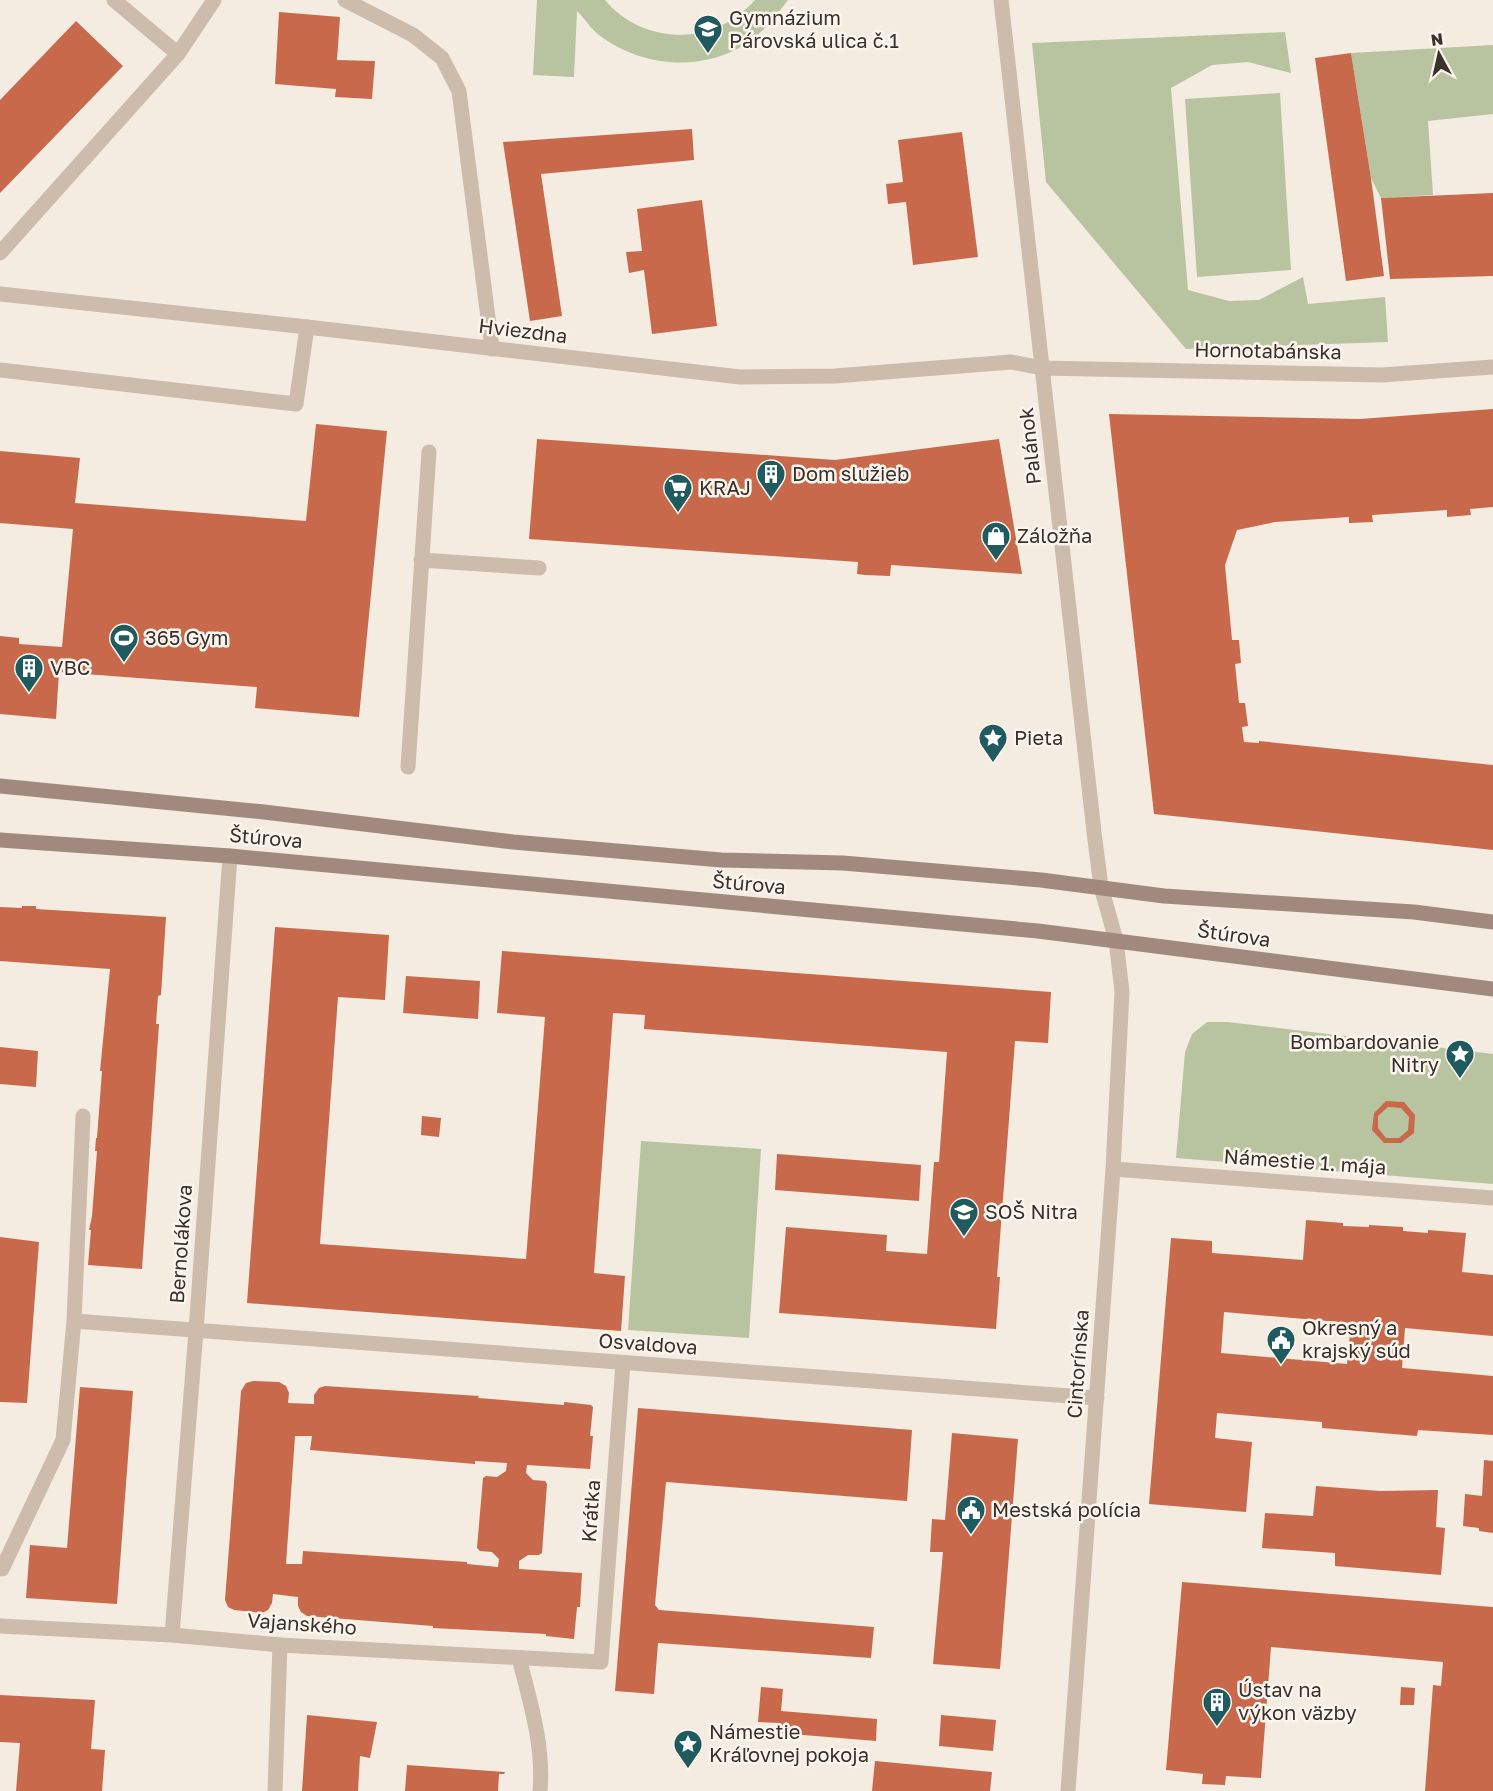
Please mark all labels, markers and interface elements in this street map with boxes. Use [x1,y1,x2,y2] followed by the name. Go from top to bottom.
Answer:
[729,5,899,52] place label: Gymnázium Párovská ulica č.1
[692,13,724,55] school or university icon: Gymnázium Párovská ulica č.1
[1409,24,1469,84] north arrow
[1429,28,1444,50] text: N
[477,313,569,347] street label: Hviezdna
[1194,337,1342,363] street label: Hornotabánska
[1013,406,1045,486] street label: Palánok
[755,458,787,500] building icon: Dom služieb
[792,461,909,485] place label: Dom služieb
[662,472,694,514] supermarket icon: KRAJ
[699,475,751,499] place label: KRAJ
[980,520,1012,562] shop icon: Záložňa
[1017,523,1092,547] place label: Záložňa
[108,622,140,664] sports icon: 365 Gym
[145,625,228,649] place label: 365 Gym
[13,652,45,694] building icon: VBC
[50,655,90,679] place label: VBC
[977,722,1009,764] place icon: Pieta
[1014,725,1063,749] place label: Pieta
[228,822,304,852] street label: Štúrova
[711,868,787,898] street label: Štúrova
[1196,917,1272,951] street label: Štúrova
[1290,1029,1439,1076] place label: Bombardovanie Nitry
[1444,1038,1476,1080] place icon: Bombardovanie Nitry
[1223,1143,1387,1179] street label: Námestie 1. mája
[164,1184,196,1304] street label: Bernolákova
[948,1196,980,1238] school or university icon: SOŠ Nitra
[985,1199,1078,1223] place label: SOŠ Nitra
[1061,1308,1093,1419] street label: Cintorínska
[1302,1315,1411,1362] place label: Okresný a krajský súd
[1265,1324,1297,1366] public building icon: Okresný a krajský súd
[598,1328,698,1358] street label: Osvaldova
[576,1479,604,1543] street label: Krátka
[955,1494,987,1536] public building icon: Mestská polícia
[992,1497,1141,1521] place label: Mestská polícia
[246,1607,358,1639] street label: Vajanského
[1238,1677,1357,1724] place label: Ústav na výkon väzby
[1201,1686,1233,1728] building icon: Ústav na výkon väzby
[709,1719,869,1766] place label: Námestie Kráľovnej pokoja
[672,1728,704,1770] place icon: Námestie Kráľovnej pokoja

